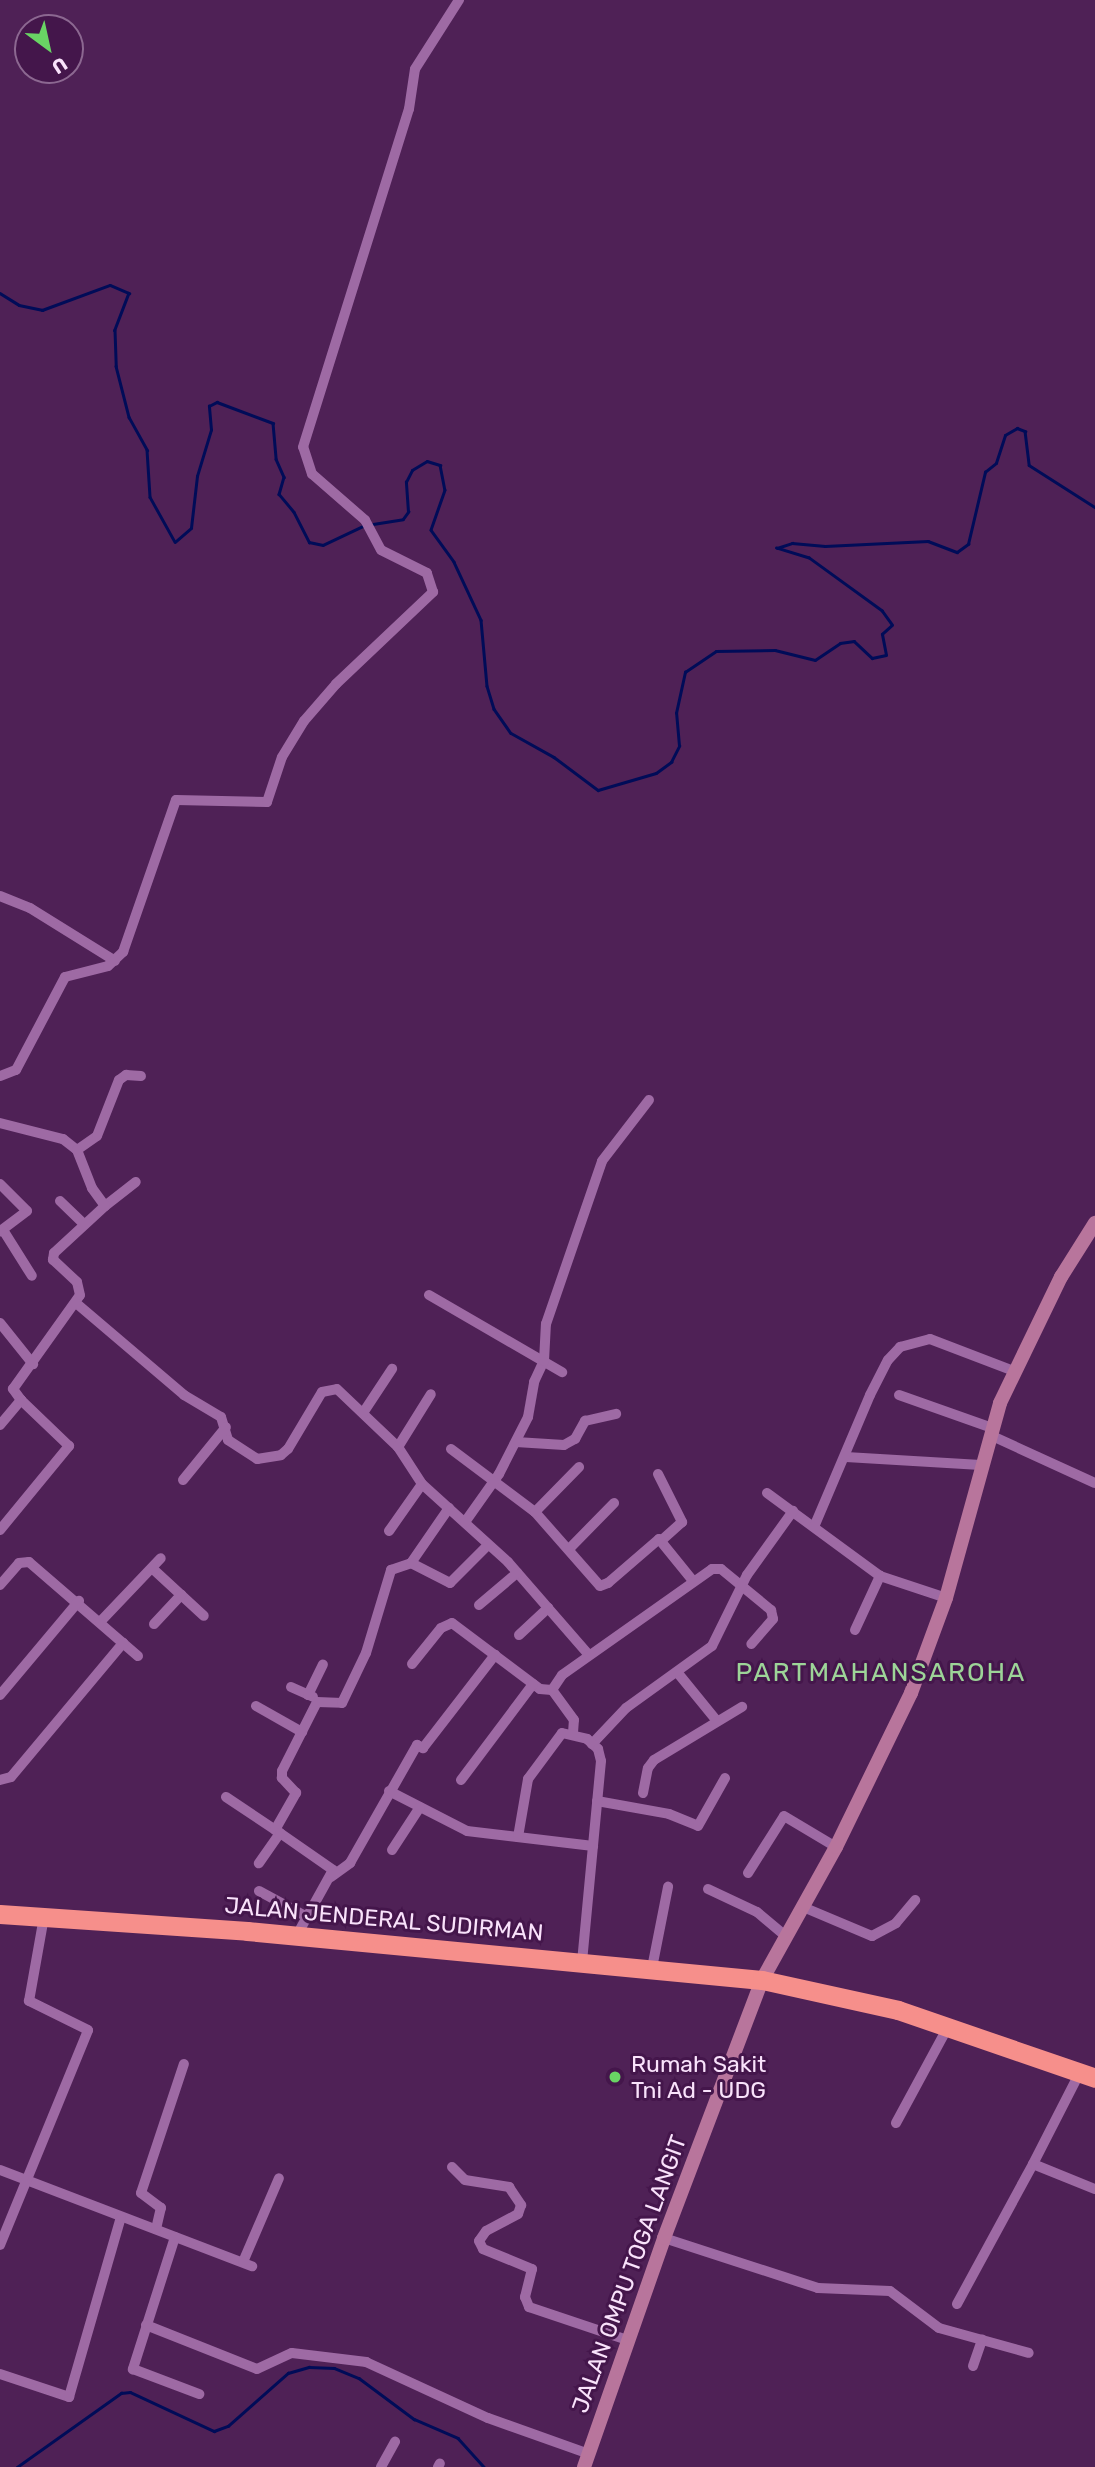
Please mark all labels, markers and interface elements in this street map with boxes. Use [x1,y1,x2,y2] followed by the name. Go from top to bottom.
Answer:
[14,14,84,84] north arrow
[48,52,72,79] text: U
[737,1657,1025,1689] district label: PARTMAHANSAROHA
[223,1891,545,1947] street label: JALAN JENDERAL SUDIRMAN
[631,2050,767,2104] place label: Rumah Sakit Tni Ad - UDG
[605,2067,625,2087] marker: Rumah Sakit Tni Ad - UDG
[566,2131,692,2417] street label: JALAN OMPU TOGA LANGIT

